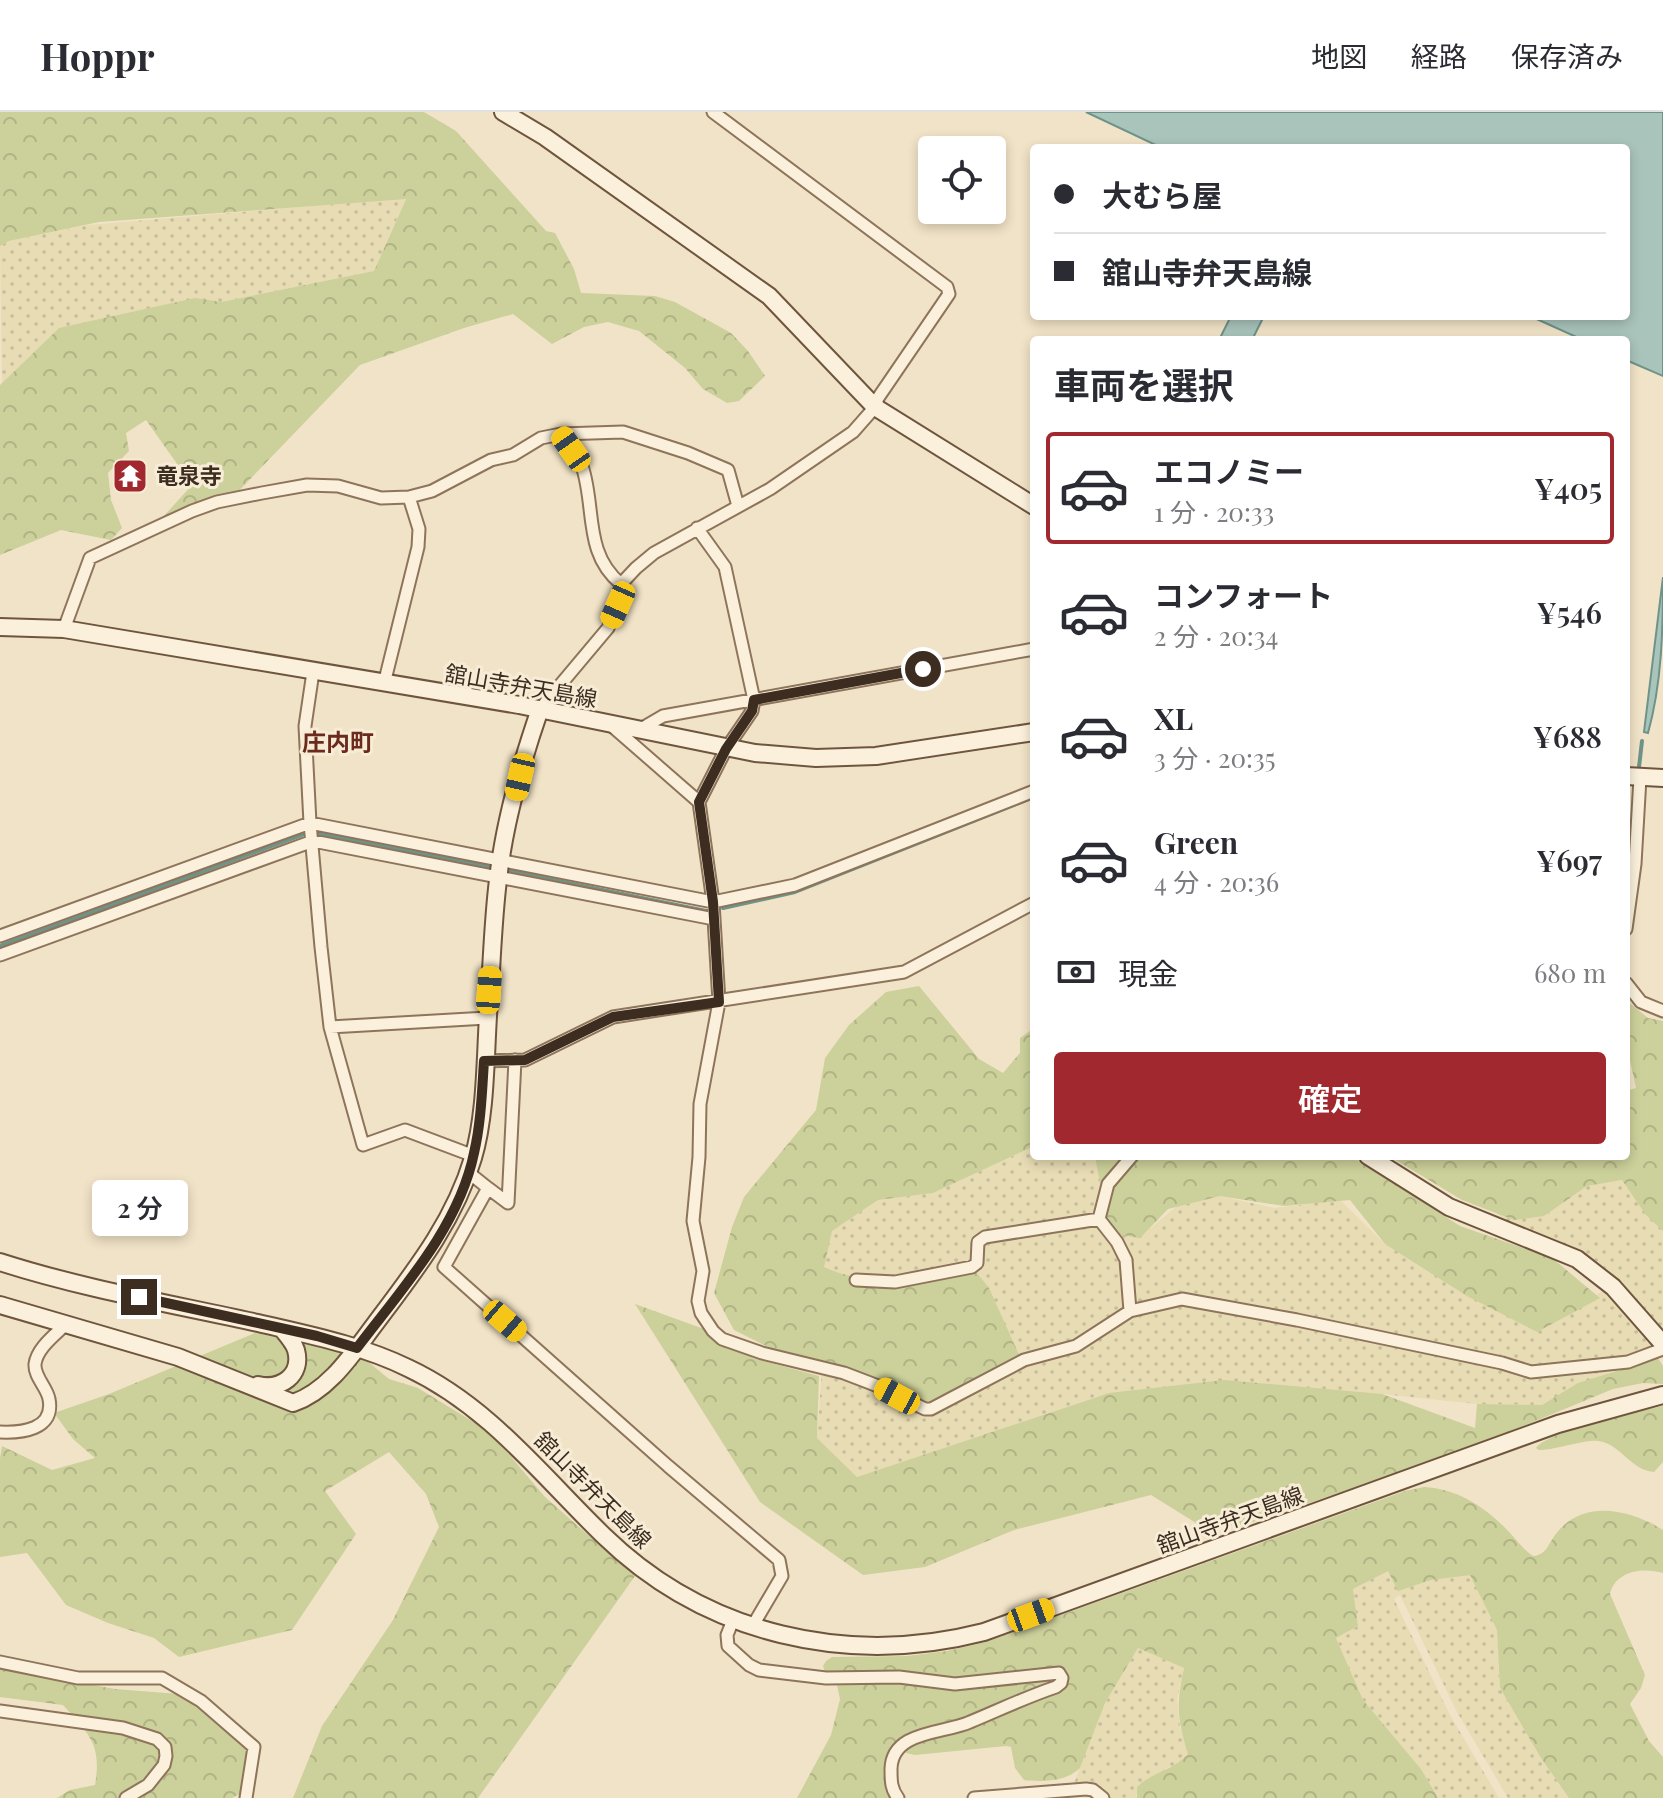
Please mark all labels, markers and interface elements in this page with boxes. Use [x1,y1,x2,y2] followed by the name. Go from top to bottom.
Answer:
[40,30,155,81] text: Hoppr
[1311,37,1367,74] text: 地図
[1411,37,1467,74] text: 経路
[1511,37,1623,74] text: 保存済み
[918,136,1006,224] map controls
[918,136,1006,224] button: locate
[1102,175,1222,215] text: 大むら屋
[1102,252,1312,292] text: 舘山寺弁天島線
[1054,360,1234,408] text: 車両を選択
[547,422,595,476] car
[1154,451,1304,491] text: エコノミー
[1058,452,1130,524] icon: car
[111,457,149,495] temple icon: 竜泉寺
[156,460,222,490] place label: 竜泉寺
[1534,468,1602,508] text: ¥405
[1154,494,1274,529] text: 1 分 · 20:33
[1154,575,1333,615] text: コンフォート
[1058,576,1130,648] icon: car
[597,578,639,632] car
[1537,592,1602,632] text: ¥546
[1154,618,1278,653] text: 2 分 · 20:34
[905,651,941,687] route start
[443,657,600,713] street label: 舘山寺弁天島線
[1154,698,1193,738] text: XL
[1058,700,1130,772] icon: car
[1533,716,1602,756] text: ¥688
[302,725,374,757] district label: 庄内町
[1154,740,1276,775] text: 3 分 · 20:35
[503,751,537,803] car
[1154,822,1238,862] text: Green
[1058,824,1130,896] icon: car
[1536,840,1602,880] text: ¥697
[1154,864,1279,899] text: 4 分 · 20:36
[1054,950,1098,994] icon: cash
[1118,953,1178,993] text: 現金
[1534,955,1606,990] text: 680 m
[475,965,503,1015] car
[1054,1052,1606,1144] button: 確定
[91,1181,187,1237] callout: 2 分
[117,1190,163,1225] text: 2 分
[121,1279,157,1315] route end
[479,1296,531,1346] car
[870,1374,924,1418] car
[529,1424,659,1554] street label: 舘山寺弁天島線
[1152,1479,1307,1559] street label: 舘山寺弁天島線
[1004,1596,1058,1634] car

